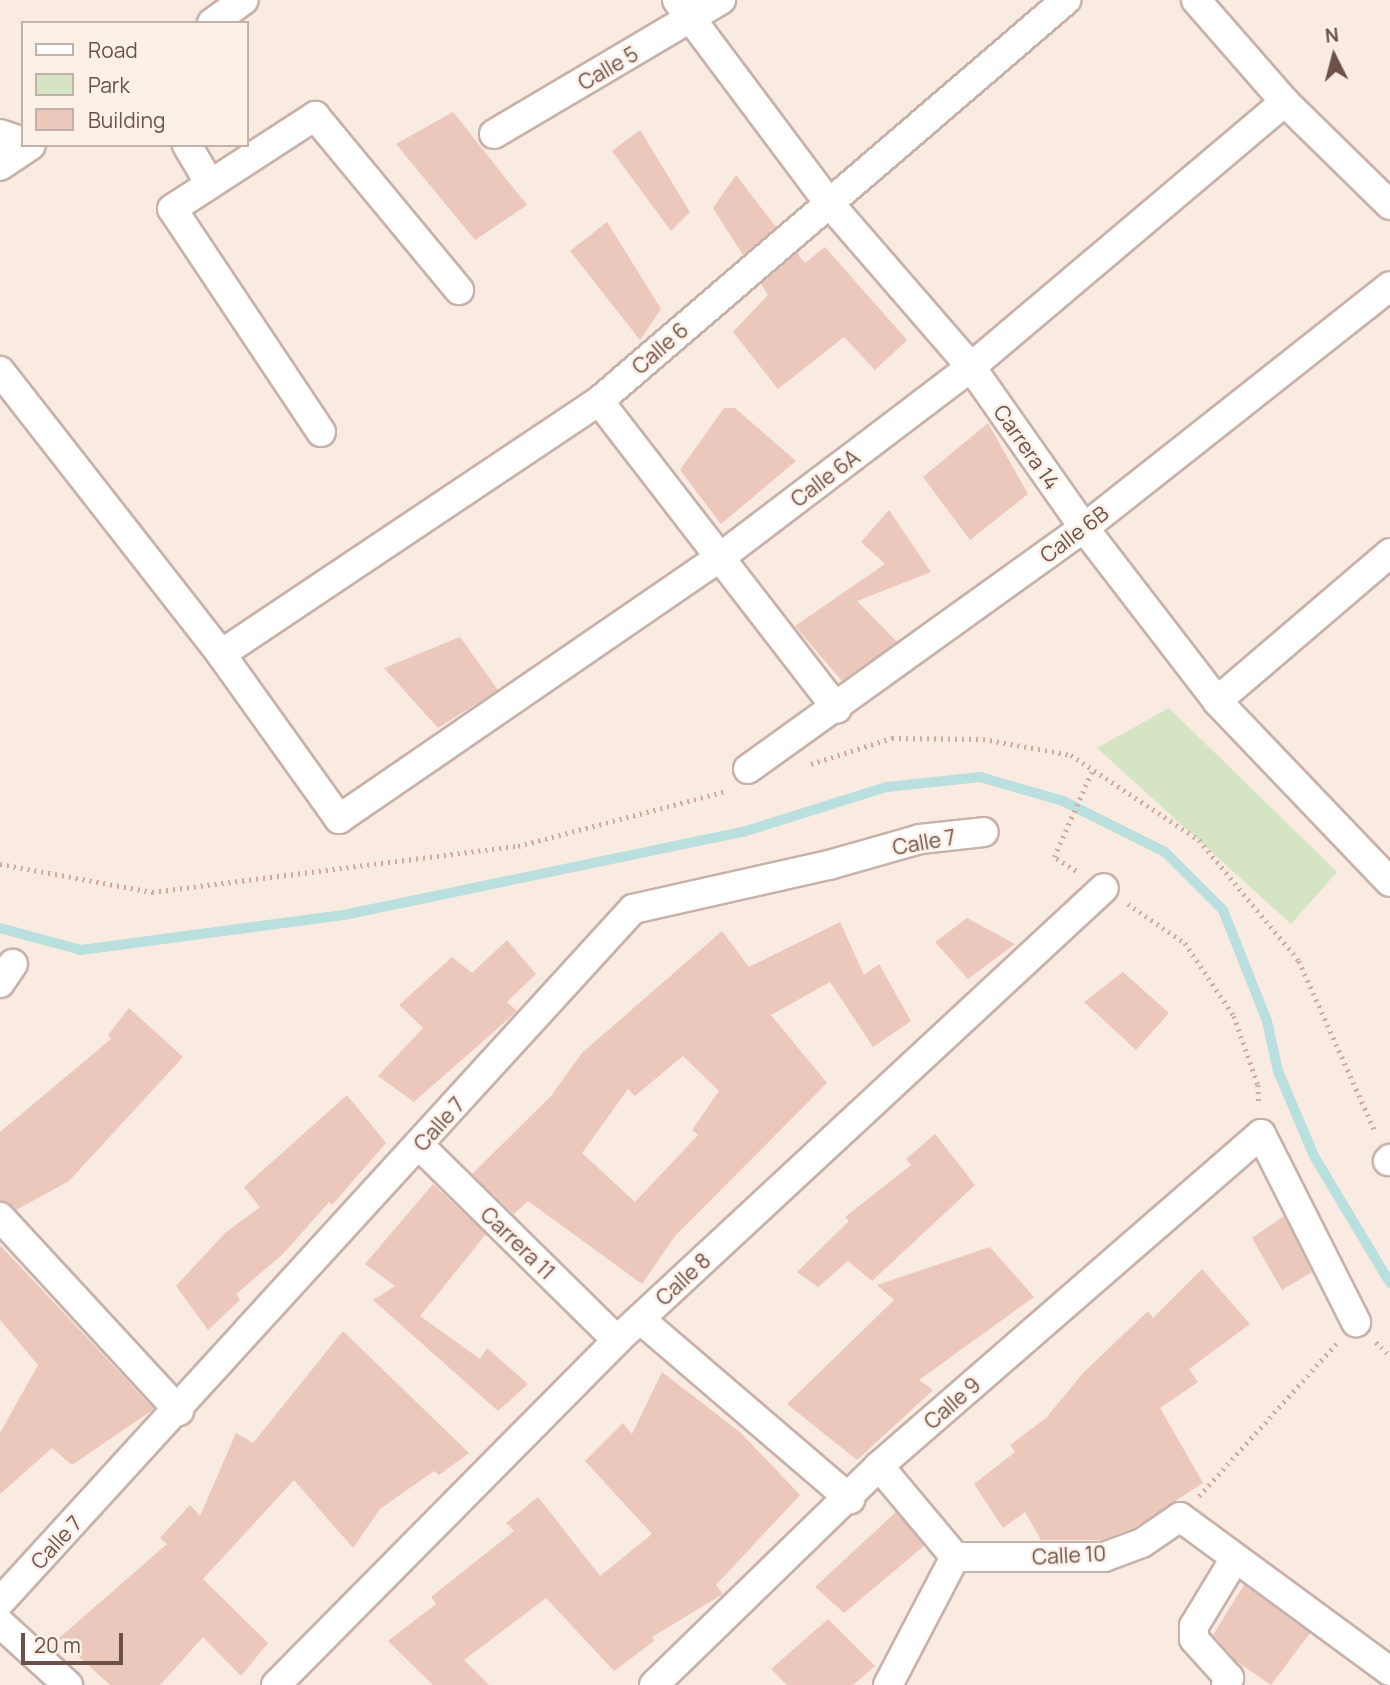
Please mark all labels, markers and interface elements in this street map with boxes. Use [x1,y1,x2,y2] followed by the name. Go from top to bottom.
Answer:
[21,21,248,147] legend
[1299,21,1369,91] north arrow
[1324,21,1340,49] text: N
[88,36,138,64] text: Road
[574,41,642,95] street label: Calle 5
[88,71,130,99] text: Park
[88,106,165,134] text: Building
[627,317,693,379] street label: Calle 6
[989,400,1065,494] street label: Carrera 14
[786,444,864,512] street label: Calle 6A
[1035,500,1113,568] street label: Calle 6B
[891,824,957,860] street label: Calle 7
[408,1092,470,1156] street label: Calle 7
[476,1202,560,1284] street label: Carrera 11
[651,1248,715,1310] street label: Calle 8
[919,1372,985,1434] street label: Calle 9
[25,1510,87,1574] street label: Calle 7
[1031,1540,1107,1570] street label: Calle 10
[24,1618,126,1662] scale bar
[34,1631,81,1659] text: 20 m

